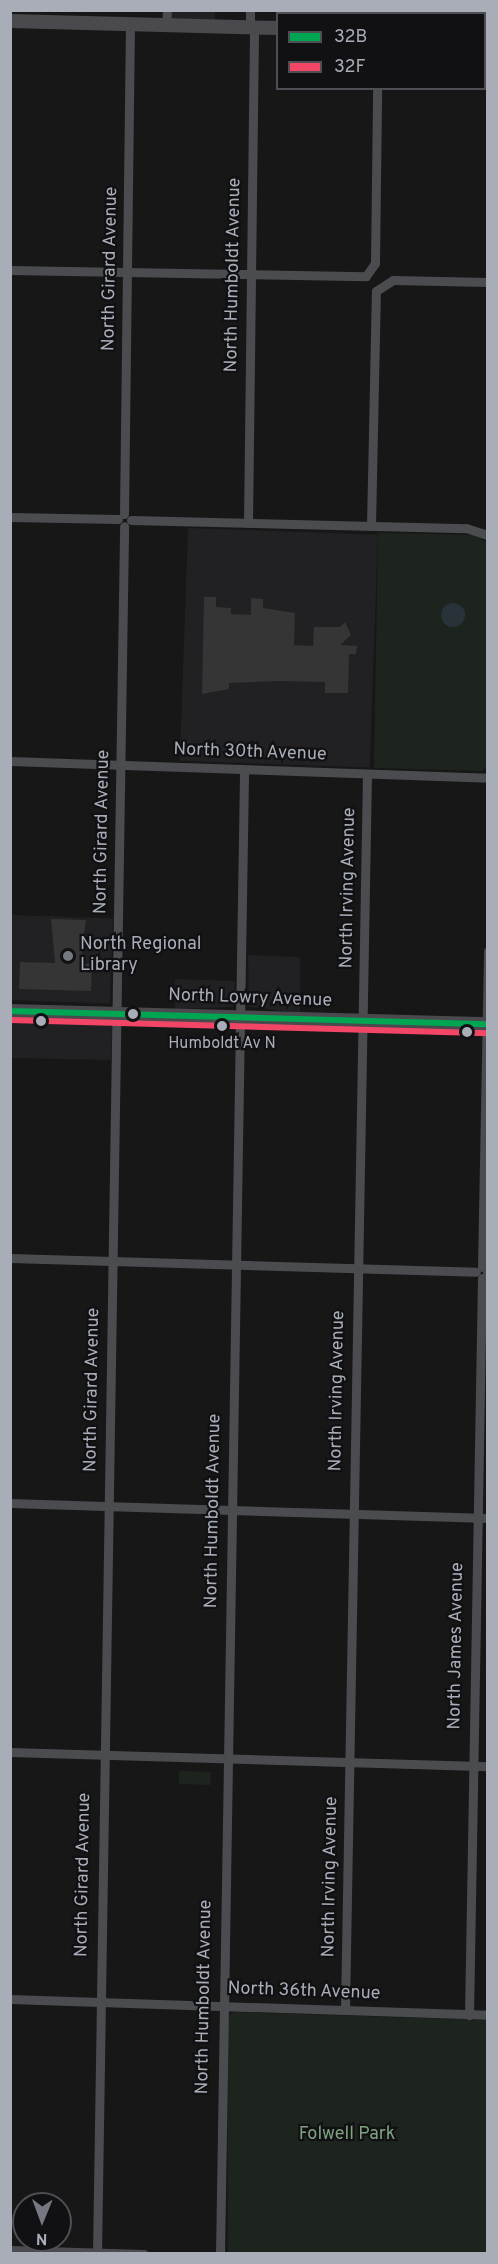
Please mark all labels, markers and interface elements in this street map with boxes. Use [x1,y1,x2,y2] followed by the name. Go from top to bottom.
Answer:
[276,12,486,90] legend
[334,26,367,49] text: 32B
[334,56,366,79] text: 32F
[221,177,247,373] street label: North Humboldt Avenue
[99,186,123,352] street label: North Girard Avenue
[173,740,327,766] street label: North 30th Avenue
[91,749,115,915] street label: North Girard Avenue
[337,807,361,969] street label: North Irving Avenue
[80,935,201,978] place label: North Regional Library
[61,949,75,963] marker: North Regional Library
[167,985,333,1013] street label: North Lowry Avenue
[127,1008,139,1020] unlabelled marker
[35,1015,47,1027] unlabelled marker
[216,1020,228,1032] marker: Humboldt Av N
[461,1026,473,1038] unlabelled marker
[168,1034,276,1054] place label: Humboldt Av N
[81,1307,105,1473] street label: North Girard Avenue
[326,1310,350,1472] street label: North Irving Avenue
[201,1413,227,1609] street label: North Humboldt Avenue
[445,1562,469,1730] street label: North James Avenue
[72,1792,96,1958] street label: North Girard Avenue
[319,1796,343,1958] street label: North Irving Avenue
[192,1899,218,2095] street label: North Humboldt Avenue
[227,1979,381,2005] street label: North 36th Avenue
[299,2124,395,2146] park label: Folwell Park
[12,2192,72,2252] north arrow
[36,2228,48,2248] text: N

